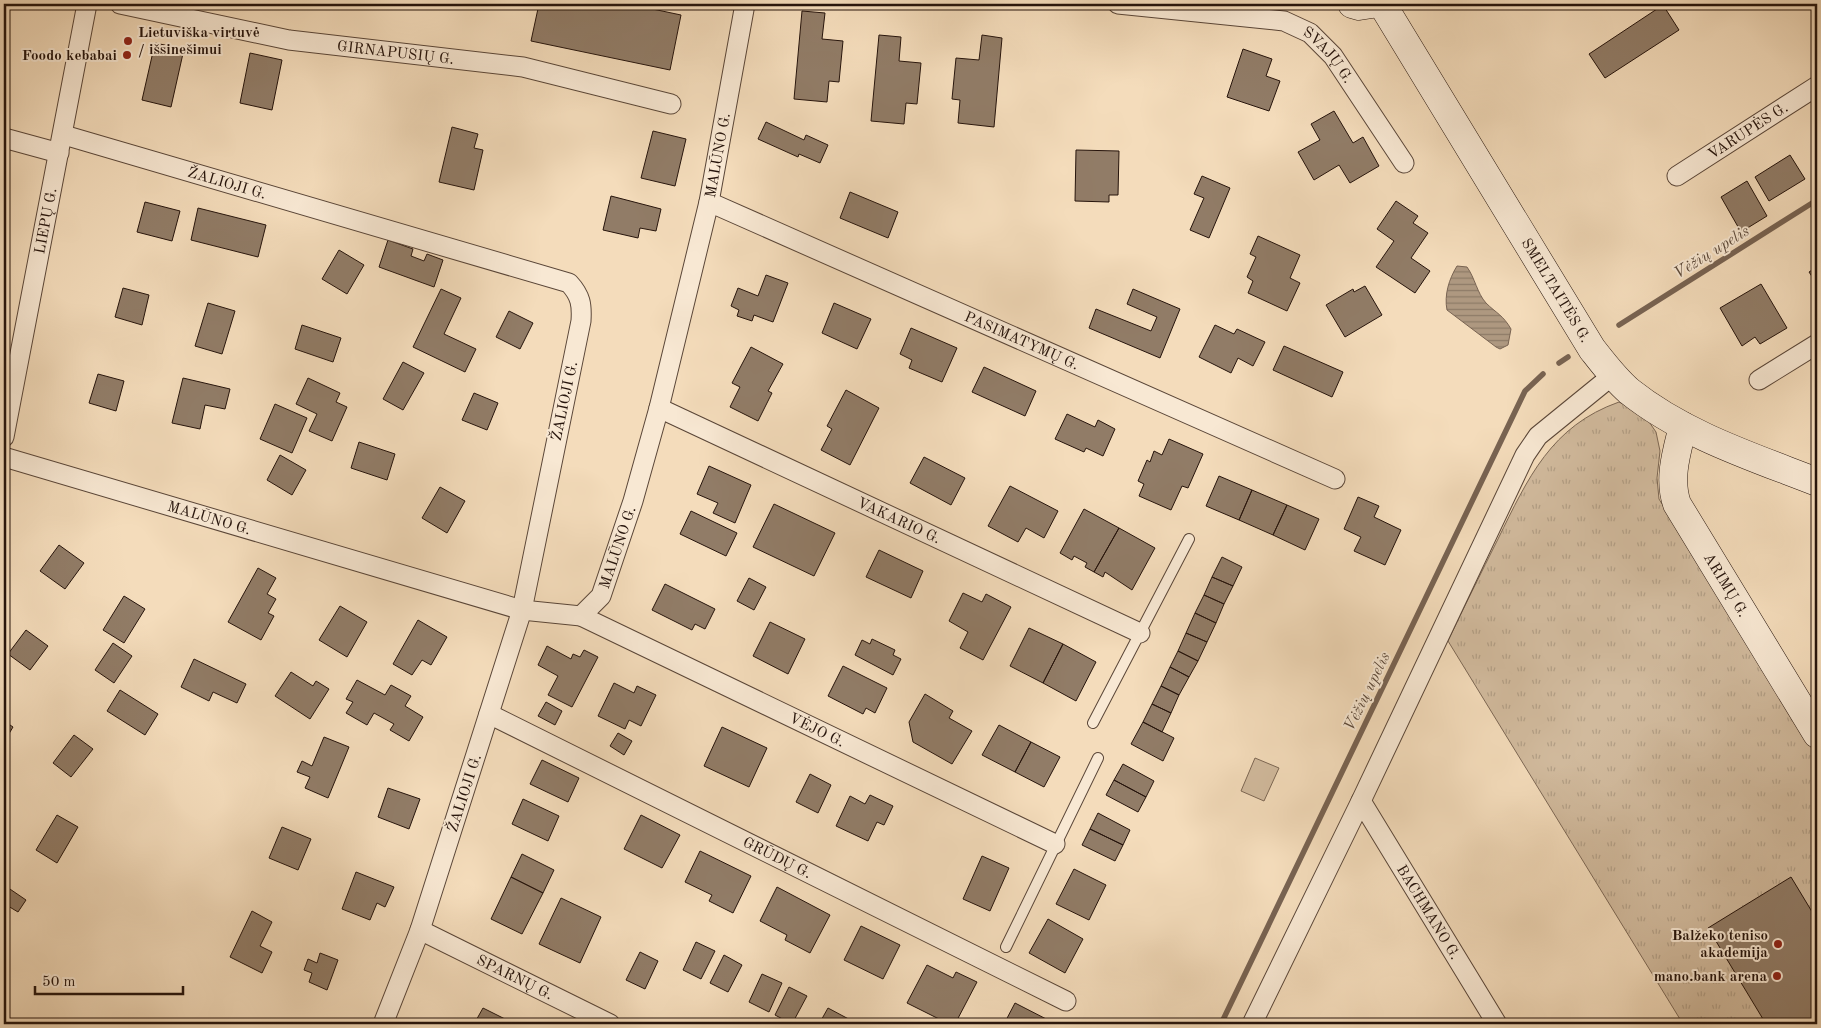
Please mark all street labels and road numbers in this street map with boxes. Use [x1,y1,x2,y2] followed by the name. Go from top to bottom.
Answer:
[1301,25,1355,86] street label: SVAJŲ G.
[336,40,455,68] street label: GIRNAPUSIŲ G.
[1706,101,1791,163] street label: VARUPĖS G.
[704,112,734,199] street label: MALŪNO G.
[186,163,268,203] street label: ŽALIOJI G.
[33,187,61,256] street label: LIEPŲ G.
[1518,236,1592,346] street label: SMELTAITĖS G.
[962,310,1081,374] street label: PASIMATYMŲ G.
[547,360,581,442] street label: ŽALIOJI G.
[854,496,942,548] street label: VAKARIO G.
[165,500,252,538] street label: MALŪNO G.
[598,505,640,591] street label: MALŪNO G.
[1700,551,1750,620] street label: ARIMŲ G.
[786,711,847,751] street label: VĖJO G.
[443,752,485,834] street label: ŽALIOJI G.
[740,835,813,882] street label: GRŪDŲ G.
[1393,863,1462,963] street label: BACHMANO G.
[474,953,555,1004] street label: SPARNŲ G.

